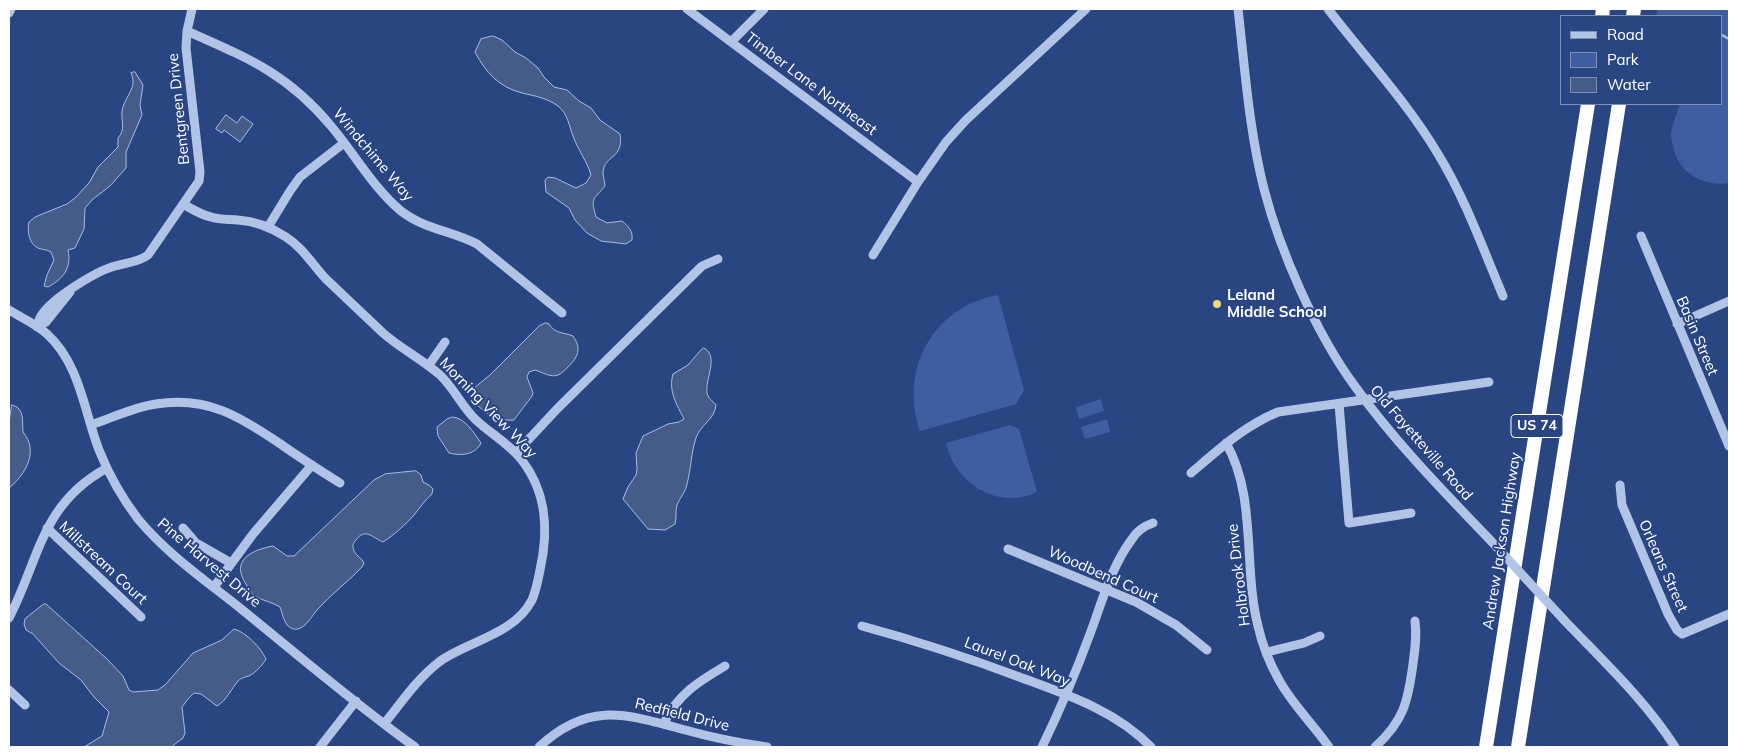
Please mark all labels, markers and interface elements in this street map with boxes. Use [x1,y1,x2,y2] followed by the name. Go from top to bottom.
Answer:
[1560,15,1723,105] legend
[1607,25,1644,44] text: Road
[742,29,880,139] street label: Timber Lane Northeast
[1607,50,1639,69] text: Park
[164,52,194,166] street label: Bentgreen Drive
[1607,75,1651,94] text: Water
[329,105,417,205] street label: Windchime Way
[1227,286,1327,321] place label: Leland Middle School
[1672,294,1722,378] street label: Basin Street
[1211,298,1223,310] marker: Leland Middle School
[435,354,541,462] street label: Morning View Way
[1366,382,1476,504] street label: Old Fayetteville Road
[1511,414,1563,438] road number: US 74
[1479,451,1525,631] street label: Andrew Jackson Highway
[154,515,264,611] street label: Pine Harvest Drive
[1635,517,1691,615] street label: Orleans Street
[55,518,151,608] street label: Millstream Court
[1224,523,1254,627] street label: Holbrook Drive
[1045,543,1161,607] street label: Woodbend Court
[962,634,1072,690] street label: Laurel Oak Way
[633,695,731,735] street label: Redfield Drive

